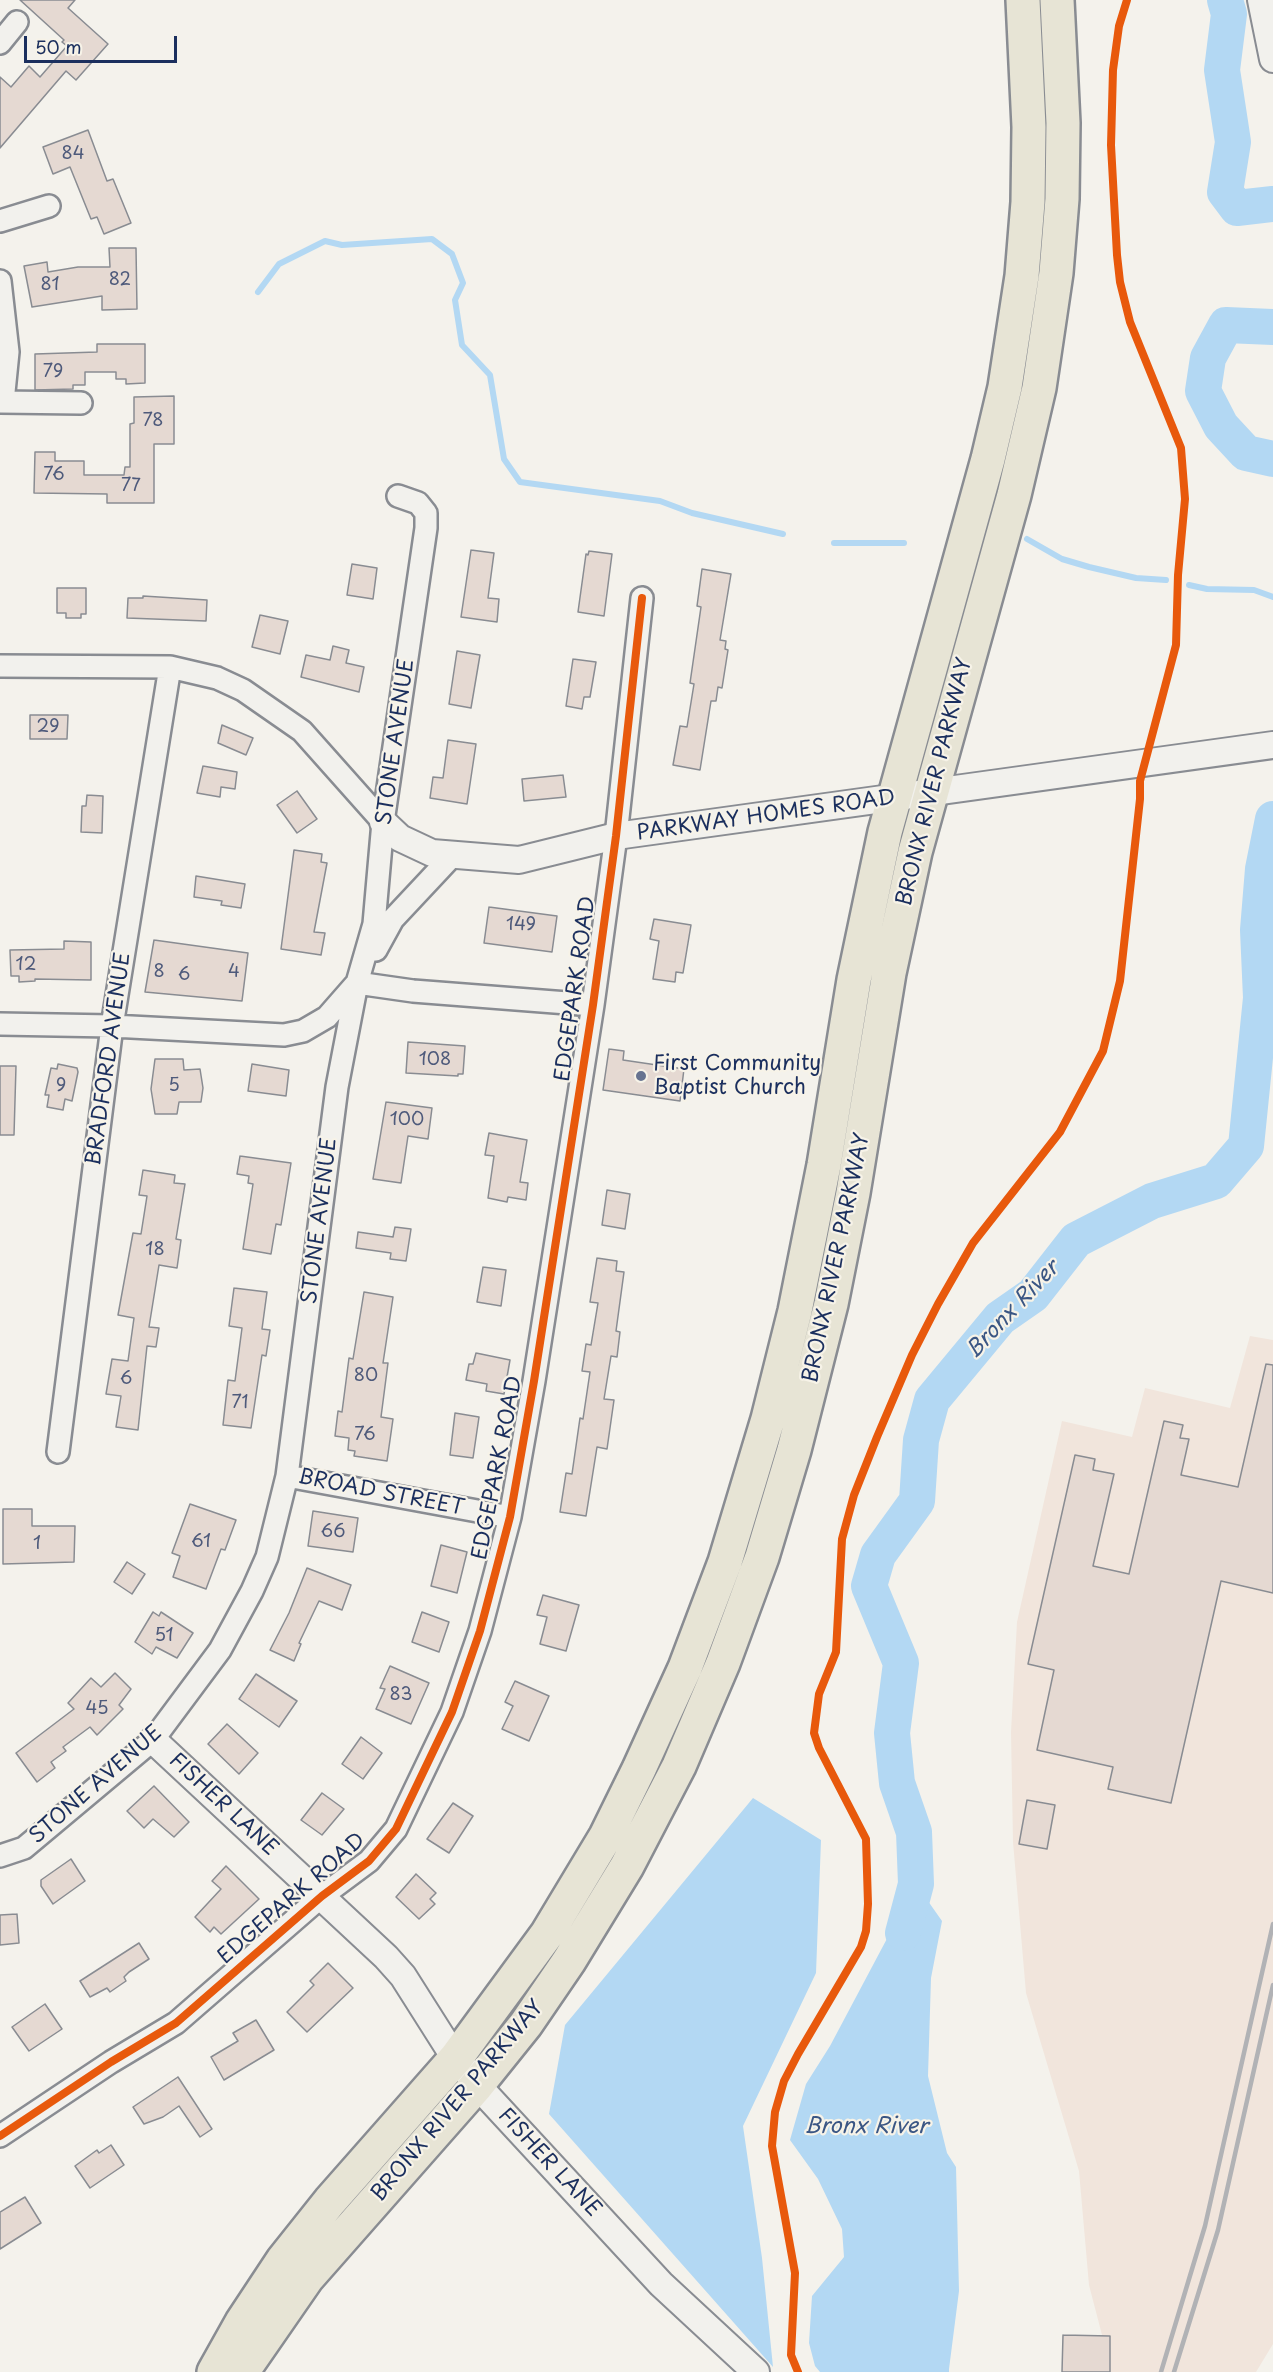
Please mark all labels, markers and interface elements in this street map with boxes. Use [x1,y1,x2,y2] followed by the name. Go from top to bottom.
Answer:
[27,24,180,62] scale bar
[35,33,82,60] text: 50 m
[61,143,85,165] house number: 84
[109,269,131,291] house number: 82
[40,274,60,296] house number: 81
[43,361,63,383] house number: 79
[143,410,163,432] house number: 78
[43,464,65,486] house number: 76
[121,475,141,497] house number: 77
[892,655,978,909] street label: BRONX RIVER PARKWAY
[372,657,420,827] street label: STONE AVENUE
[37,716,59,738] house number: 29
[635,785,897,847] street label: PARKWAY HOMES ROAD
[551,895,601,1083] street label: EDGEPARK ROAD
[506,914,536,936] house number: 149
[82,951,136,1167] street label: BRADFORD AVENUE
[16,954,36,976] house number: 12
[153,961,165,983] house number: 8
[228,961,240,983] house number: 4
[178,964,190,986] house number: 6
[419,1049,451,1071] house number: 108
[653,1051,821,1101] place label: First Community Baptist Church
[634,1069,648,1083] marker: First Community Baptist Church
[56,1075,66,1097] house number: 9
[168,1075,180,1097] house number: 5
[390,1109,424,1131] house number: 100
[798,1131,876,1385] street label: BRONX RIVER PARKWAY
[297,1136,343,1306] street label: STONE AVENUE
[145,1239,165,1261] house number: 18
[961,1256,1065,1364] water label: Bronx River
[354,1365,378,1387] house number: 80
[120,1368,132,1390] house number: 6
[468,1374,528,1562] street label: EDGEPARK ROAD
[232,1392,248,1414] house number: 71
[354,1424,376,1446] house number: 76
[296,1465,466,1521] street label: BROAD STREET
[321,1521,345,1543] house number: 66
[191,1531,211,1553] house number: 61
[33,1533,41,1555] house number: 1
[154,1625,174,1647] house number: 51
[390,1684,412,1706] house number: 83
[86,1698,108,1720] house number: 45
[25,1721,167,1849] street label: STONE AVENUE
[163,1748,283,1862] street label: FISHER LANE
[213,1828,371,1970] street label: EDGEPARK ROAD
[366,1995,550,2207] street label: BRONX RIVER PARKWAY
[492,2103,606,2223] street label: FISHER LANE
[804,2114,928,2140] water label: Bronx River

